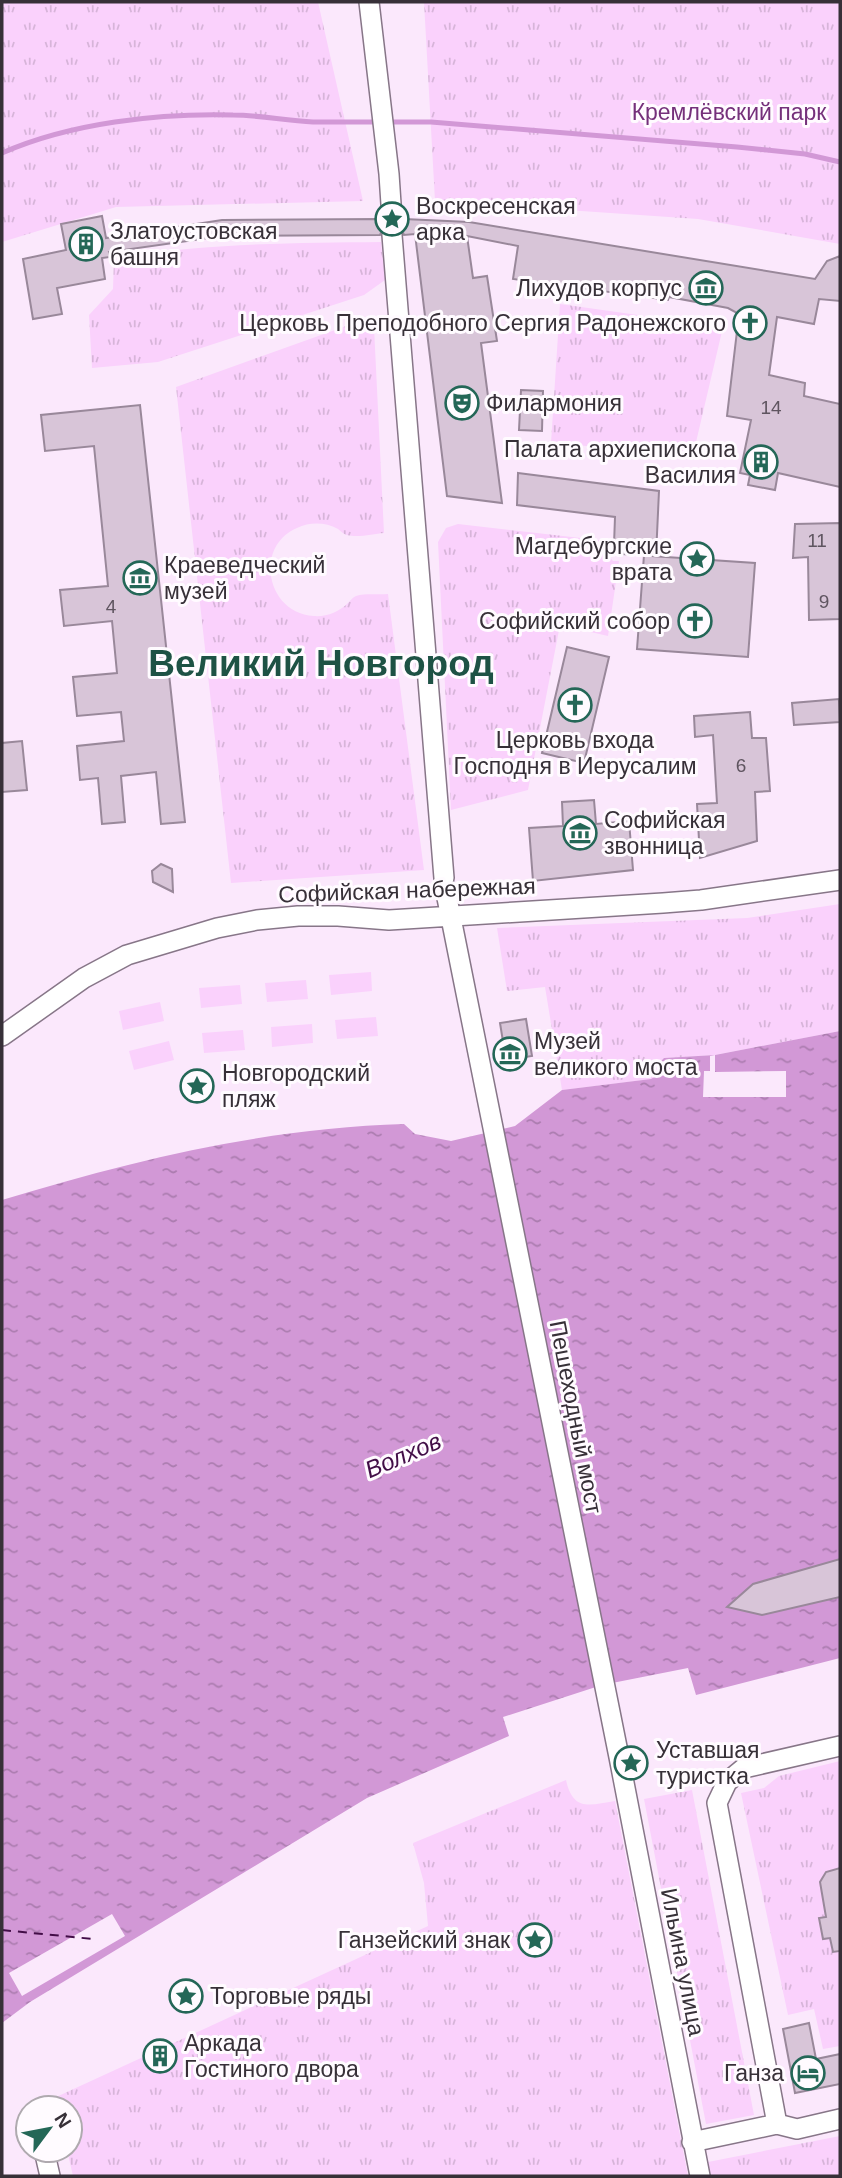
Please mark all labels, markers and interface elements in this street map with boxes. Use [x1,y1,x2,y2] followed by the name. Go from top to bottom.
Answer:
[632,99,827,125] park label: Кремлёвский парк
[416,193,576,245] place label: Воскресенская арка
[373,200,411,238] place icon: Воскресенская арка
[110,218,278,270] place label: Златоустовская башня
[67,225,105,263] building icon: Златоустовская башня
[687,269,725,307] museum icon: Лихудов корпус
[516,275,682,301] place label: Лихудов корпус
[731,304,769,342] church icon: Церковь Преподобного Сергия Радонежского
[239,310,726,336] place label: Церковь Преподобного Сергия Радонежского
[443,384,481,422] theatre icon: Филармония
[486,390,622,416] place label: Филармония
[760,397,782,418] house number: 14
[504,436,736,488] place label: Палата архиепископа Василия
[742,443,780,481] building icon: Палата архиепископа Василия
[807,530,827,551] house number: 11
[515,533,672,585] place label: Магдебургские врата
[678,540,716,578] place icon: Магдебургские врата
[164,552,325,604] place label: Краеведческий музей
[121,559,159,597] museum icon: Краеведческий музей
[819,591,829,612] house number: 9
[106,596,117,617] house number: 4
[676,602,714,640] church icon: Софийский собор
[479,608,670,634] place label: Софийский собор
[148,643,494,684] district label: Великий Новгород
[556,686,594,724] church icon: Церковь входа Господня в Иерусалим
[454,727,697,779] place label: Церковь входа Господня в Иерусалим
[736,755,746,776] house number: 6
[604,807,725,859] place label: Софийская звонница
[561,814,599,852] museum icon: Софийская звонница
[278,873,536,907] street label: Софийская набережная
[534,1028,698,1080] place label: Музей великого моста
[491,1035,529,1073] museum icon: Музей великого моста
[222,1060,370,1112] place label: Новгородский пляж
[178,1067,216,1105] place icon: Новгородский пляж
[545,1318,608,1516] street label: Пешеходный мост
[361,1427,445,1483] water label: Волхов
[656,1737,760,1789] place label: Уставшая туристка
[612,1744,650,1782] place icon: Уставшая туристка
[656,1886,710,2038] street label: Ильина улица
[516,1921,554,1959] place icon: Ганзейский знак
[338,1927,511,1953] place label: Ганзейский знак
[167,1977,205,2015] place icon: Торговые ряды
[210,1983,371,2009] place label: Торговые ряды
[184,2030,359,2082] place label: Аркада Гостиного двора
[141,2037,179,2075] building icon: Аркада Гостиного двора
[789,2054,827,2092] hotel icon: Ганза
[724,2060,784,2086] place label: Ганза
[14,2094,84,2164] north arrow
[50,2109,76,2132] text: N

